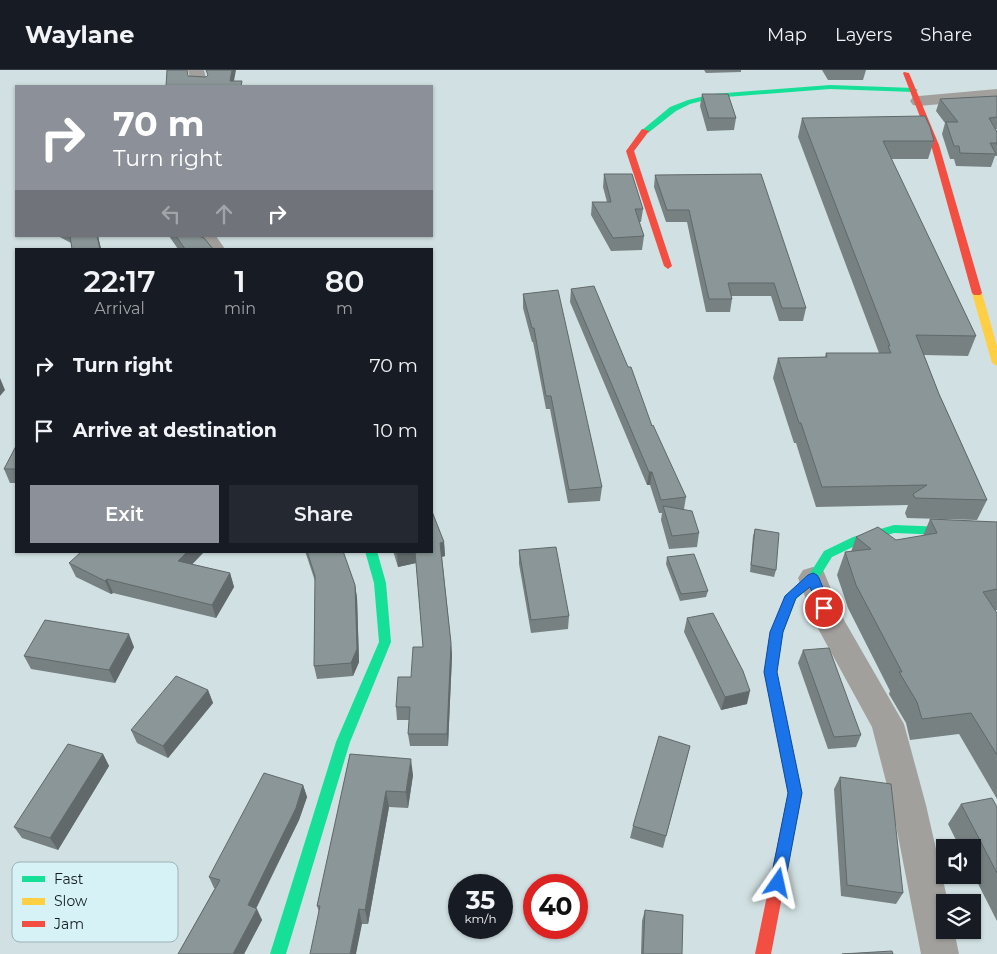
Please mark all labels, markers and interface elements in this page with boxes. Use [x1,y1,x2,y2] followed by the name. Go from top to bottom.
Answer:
[25,20,134,49] text: Waylane
[767,24,807,46] text: Map
[835,24,892,46] text: Layers
[920,24,972,46] text: Share
[113,102,204,145] text: 70 m
[30,105,95,170] icon: right
[113,145,223,172] text: Turn right
[157,200,185,228] icon: left
[210,200,238,228] icon: ahead
[263,200,291,228] icon: right
[84,263,155,300] text: 22:17
[234,263,246,300] text: 1
[325,263,364,300] text: 80
[94,299,145,318] text: Arrival
[224,299,256,318] text: min
[336,299,353,318] text: m
[30,352,58,380] icon: right
[73,354,173,377] text: Turn right
[369,354,418,377] text: 70 m
[30,417,58,445] icon: arrive
[73,419,277,442] text: Arrive at destination
[373,419,418,442] text: 10 m
[30,485,219,543] button: Exit
[229,485,418,543] button: Share
[803,587,845,629] pin
[810,594,838,622] icon: arrive
[936,839,981,939] map controls
[936,839,981,884] button: sound
[751,856,803,908] position arrow
[12,862,178,942] legend
[54,870,84,888] text: Fast
[523,874,588,939] speed limit sign: 40
[466,885,495,915] text: 35
[54,892,88,910] text: Slow
[936,894,981,939] button: layers
[464,911,497,926] text: km/h
[53,915,84,933] text: Jam

